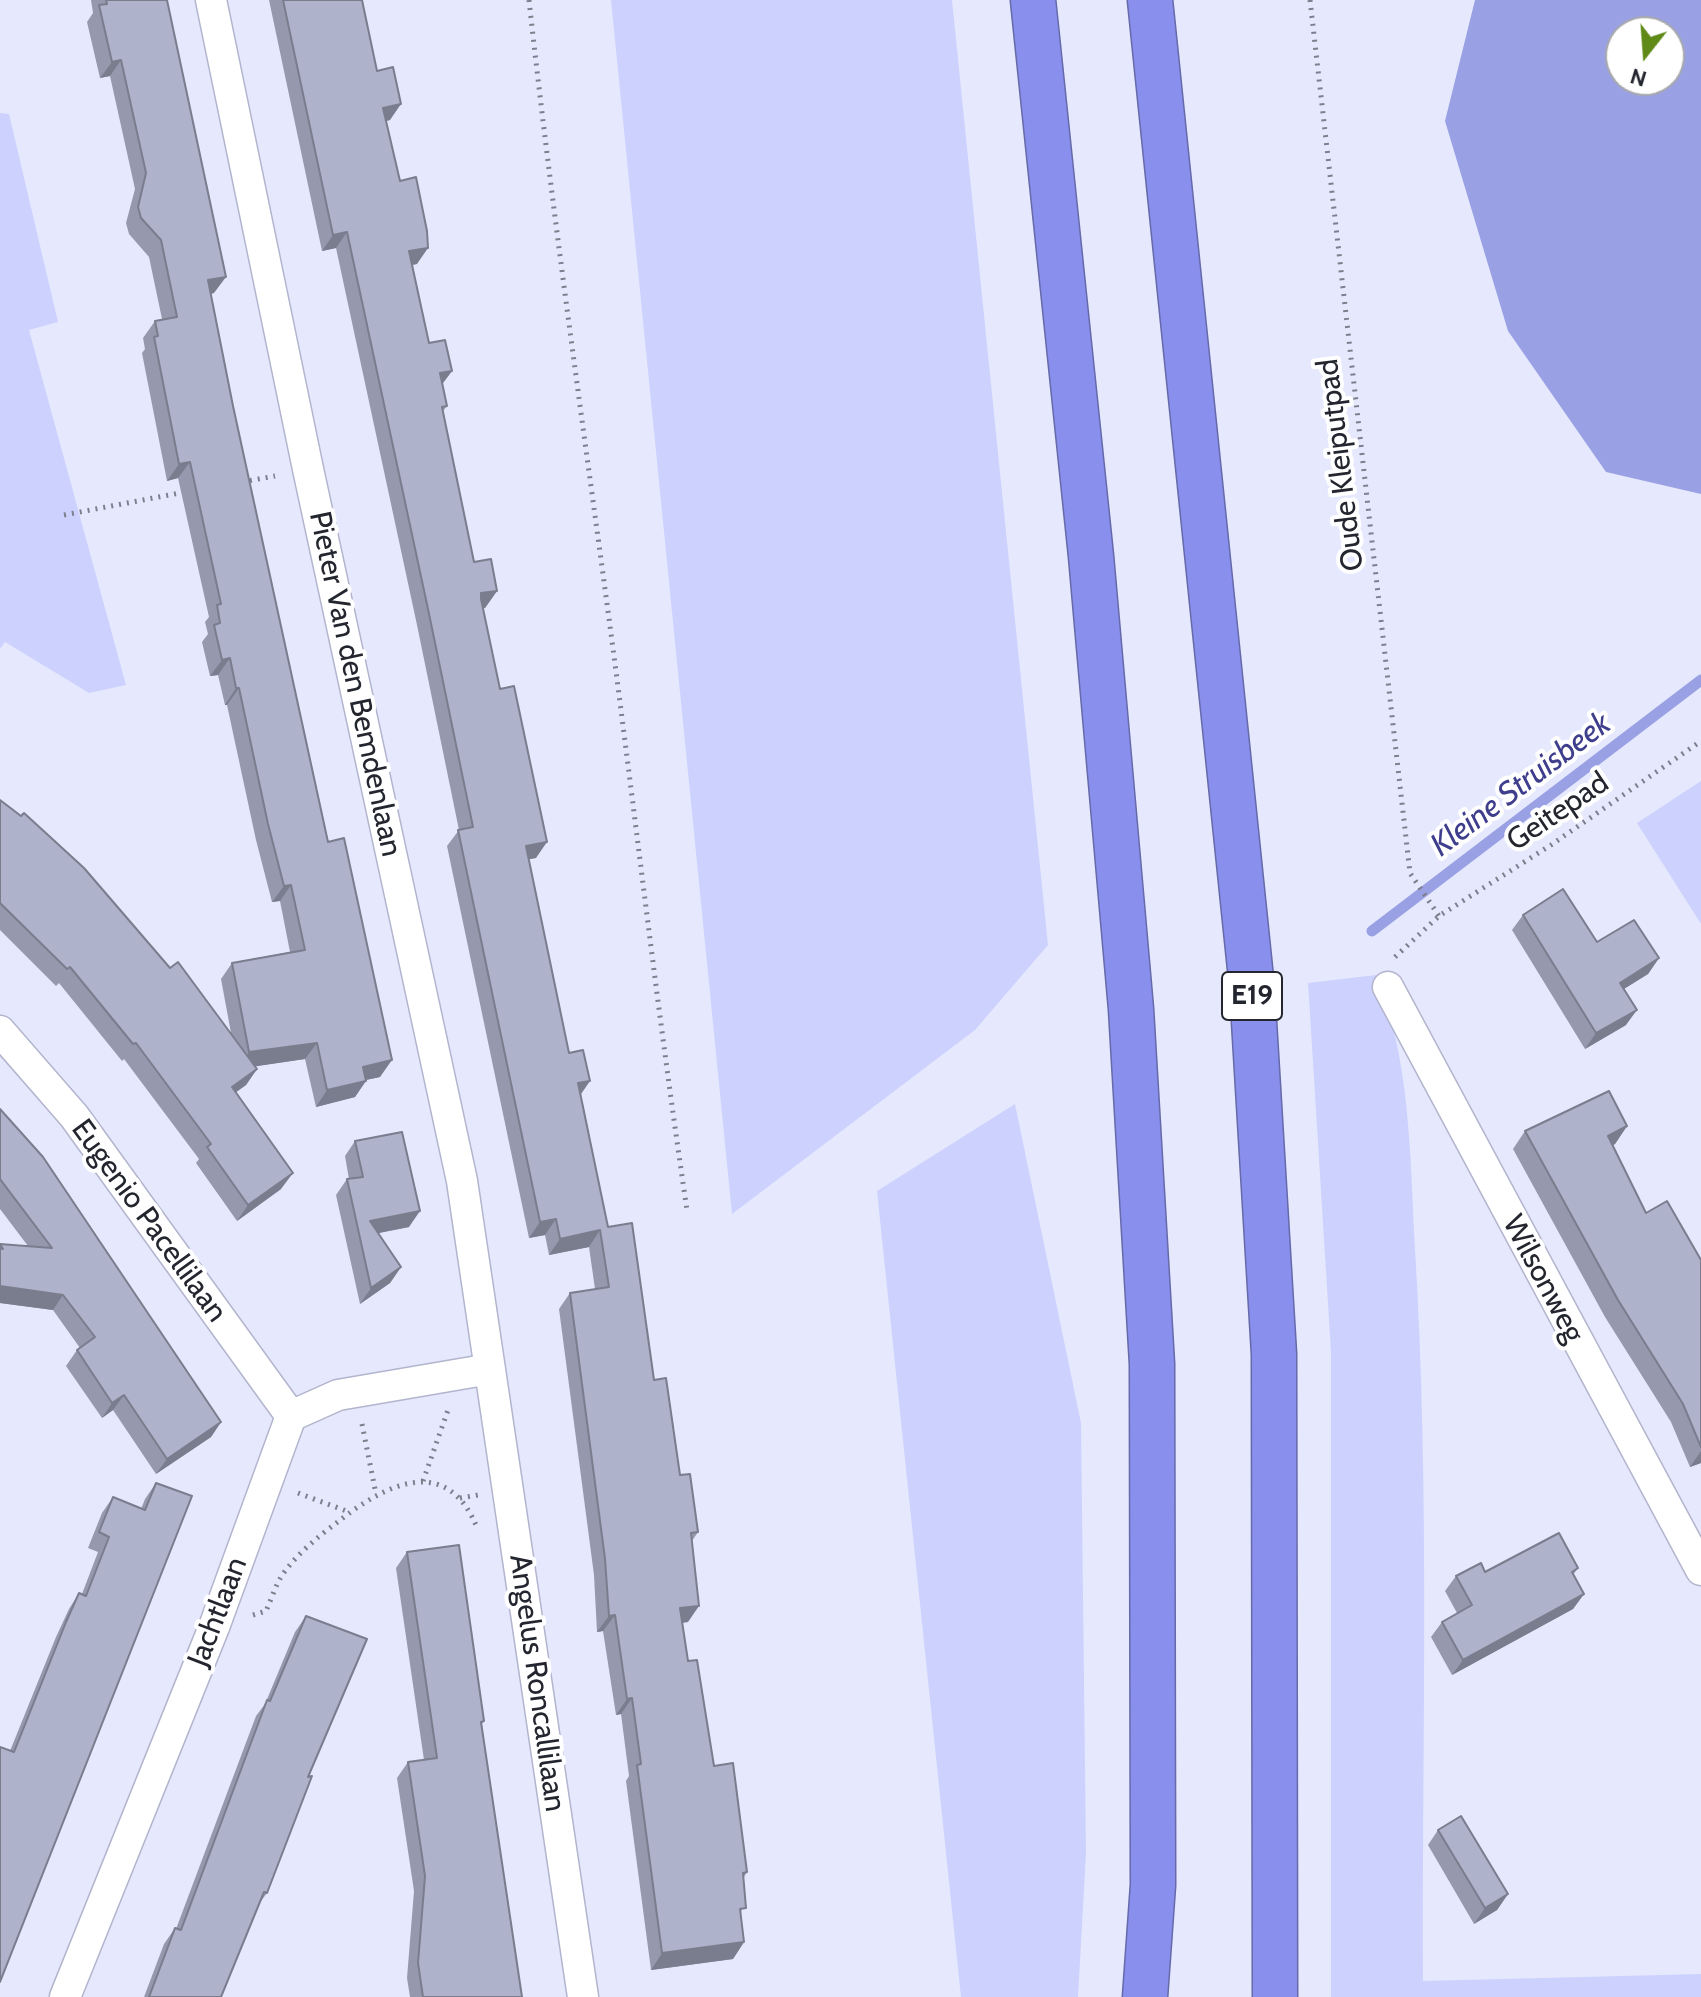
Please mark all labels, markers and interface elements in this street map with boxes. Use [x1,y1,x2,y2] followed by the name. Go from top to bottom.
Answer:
[1605,16,1685,96] north arrow
[1627,62,1650,93] text: N
[1310,357,1372,573] street label: Oude Kleiputpad
[301,508,409,860] street label: Pieter Van den Bemdenlaan
[1424,705,1618,865] water label: Kleine Struisbeek
[1500,765,1616,859] street label: Geitepad
[1222,972,1282,1020] road number: E19
[63,1113,235,1329] street label: Eugenio Pacellilaan
[1494,1209,1592,1349] street label: Wilsonweg
[181,1552,255,1672] street label: Jachtlaan
[501,1552,573,1814] street label: Angelus Roncallilaan

